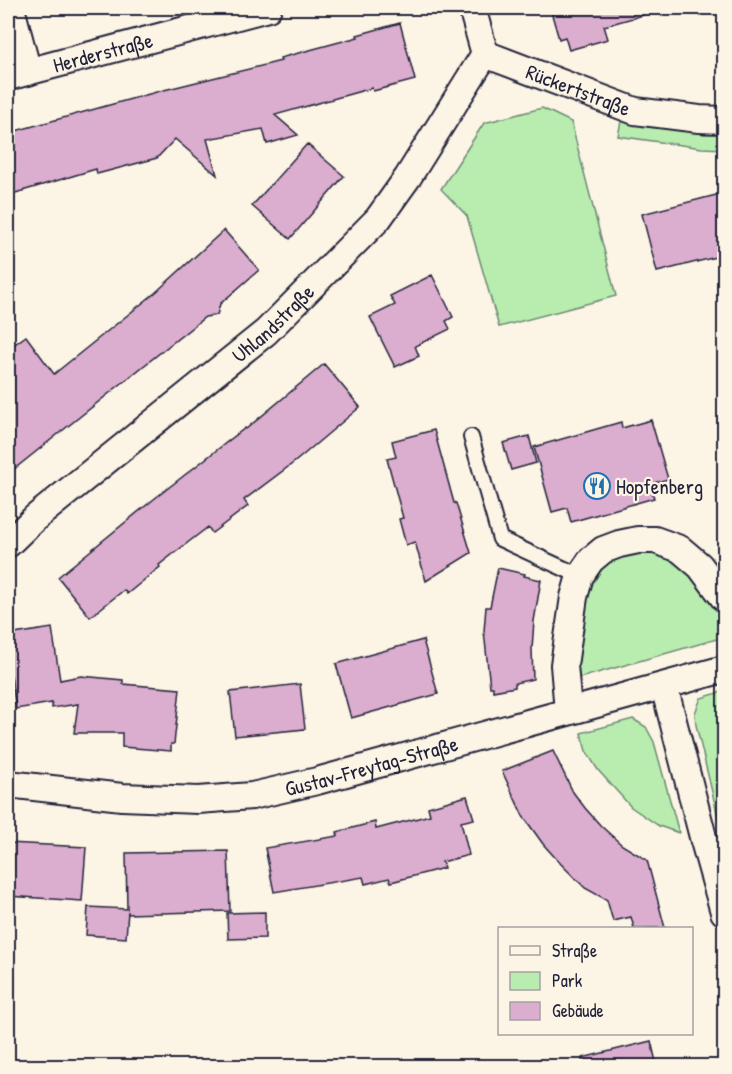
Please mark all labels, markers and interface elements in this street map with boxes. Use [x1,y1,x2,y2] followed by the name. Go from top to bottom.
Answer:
[50,25,156,79] street label: Herderstraße
[522,56,635,123] street label: Rückertstraße
[225,277,320,369] street label: Uhlandstraße
[582,471,612,501] restaurant icon: Hopfenberg
[616,472,703,501] place label: Hopfenberg
[282,728,461,802] street label: Gustav-Freytag-Straße
[498,927,693,1035] legend
[552,938,597,963] text: Straße
[552,968,583,993] text: Park
[552,998,604,1023] text: Gebäude

